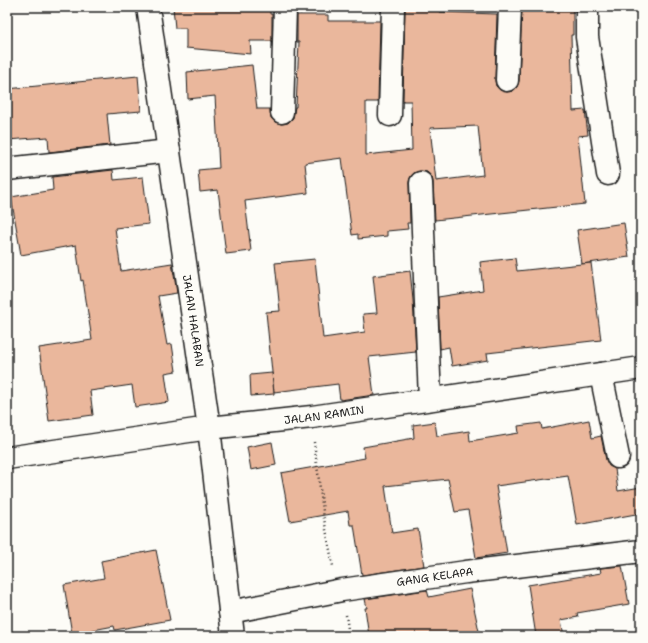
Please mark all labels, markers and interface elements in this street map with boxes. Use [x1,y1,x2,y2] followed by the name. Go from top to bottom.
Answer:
[179,274,208,368] street label: JALAN HALABAN
[283,402,365,427] street label: JALAN RAMIN
[395,564,474,590] street label: GANG KELAPA

